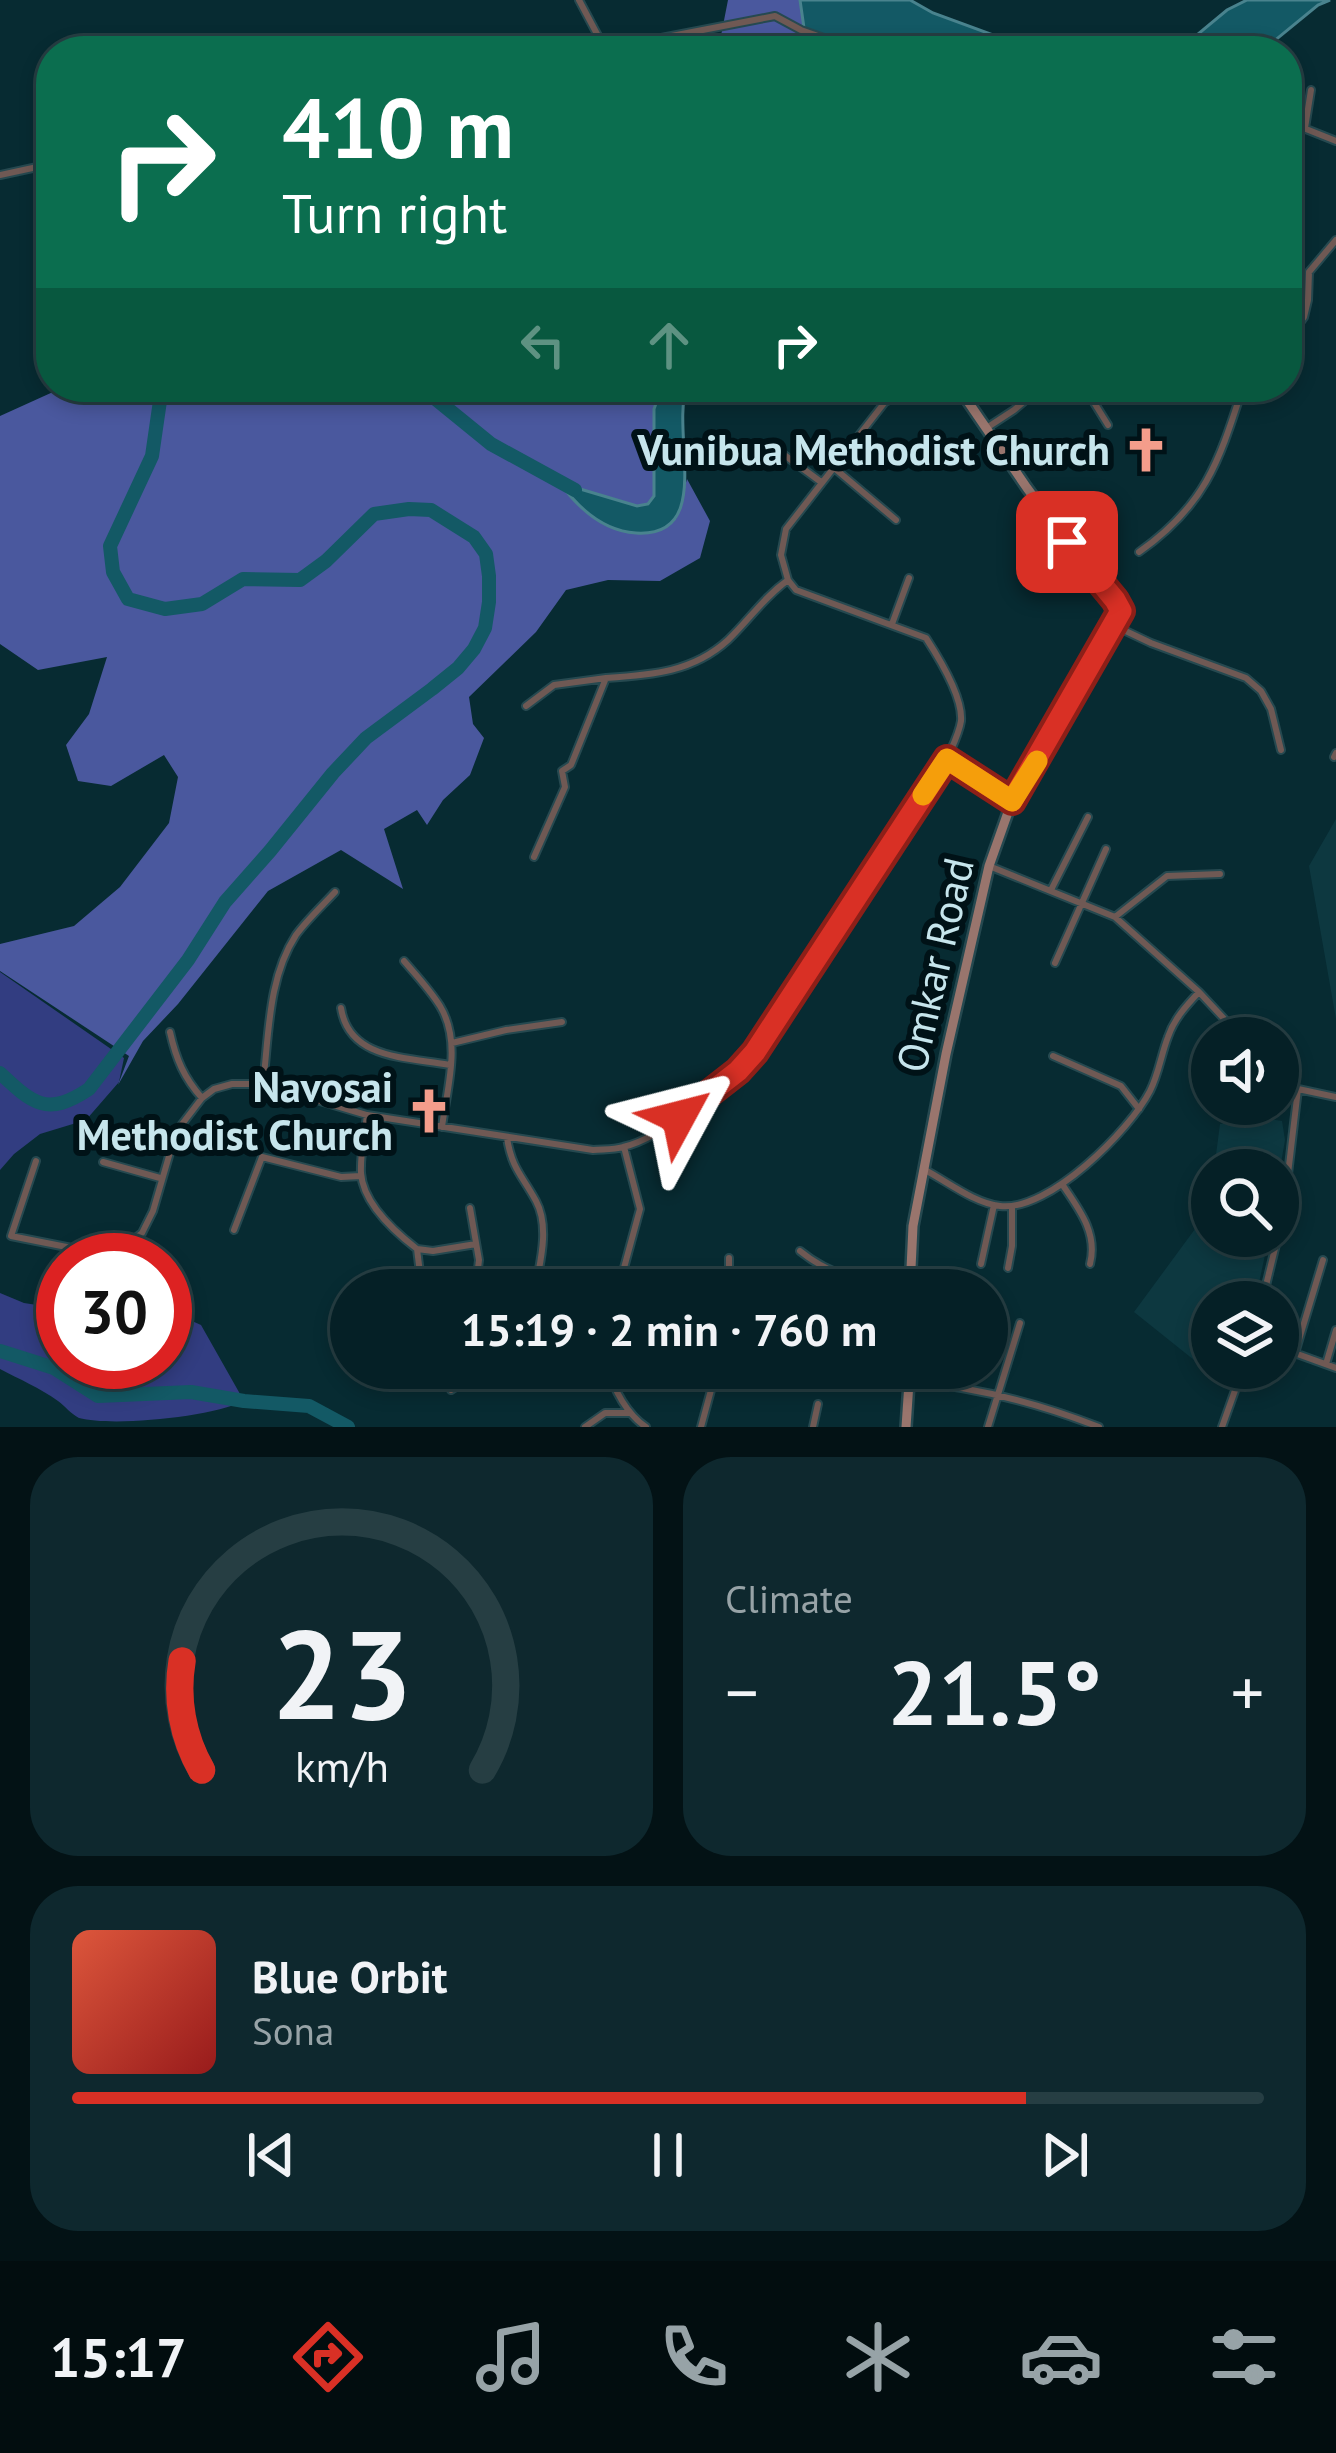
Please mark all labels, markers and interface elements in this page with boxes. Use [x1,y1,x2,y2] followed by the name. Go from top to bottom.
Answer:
[282,72,514,181] text: 410 m
[84,84,240,240] icon: right
[282,178,507,248] text: Turn right
[510,312,576,378] icon: left
[636,312,702,378] icon: ahead
[762,312,828,378] icon: right
[637,422,1110,477] place label: Vunibua Methodist Church
[1121,425,1171,475] church icon: Vunibua Methodist Church
[1016,491,1118,593] pin
[1034,509,1100,575] icon: arrive
[883,852,986,1077] street label: Omkar Road
[1191,1017,1299,1389] map controls
[1191,1017,1299,1125] button: sound
[616,1054,742,1180] position arrow
[77,1059,393,1162] place label: Navosai Methodist Church
[404,1086,454,1136] church icon: Navosai Methodist Church
[1191,1149,1299,1257] button: search
[36,1233,192,1389] speed limit sign: 30
[1191,1281,1299,1389] button: layers
[461,1300,877,1358] text: 15:19 · 2 min · 760 m
[725,1573,853,1624] text: Climate
[271,1592,412,1753] text: 23
[887,1633,1102,1750] text: 21.5°
[725,1649,758,1734] text: −
[1231,1649,1264,1734] text: +
[294,1737,389,1793] text: km/h
[252,1947,448,2005] text: Blue Orbit
[252,2005,334,2056] text: Sona
[238,2122,304,2188] icon: previous
[635,2122,701,2188] icon: pause
[1032,2122,1098,2188] icon: next
[286,2315,370,2399] icon: directions
[469,2315,553,2399] icon: music
[652,2315,736,2399] icon: phone
[836,2315,920,2399] icon: climate
[1019,2315,1103,2399] icon: car
[1202,2315,1286,2399] icon: filters
[50,2322,187,2392] text: 15:17

